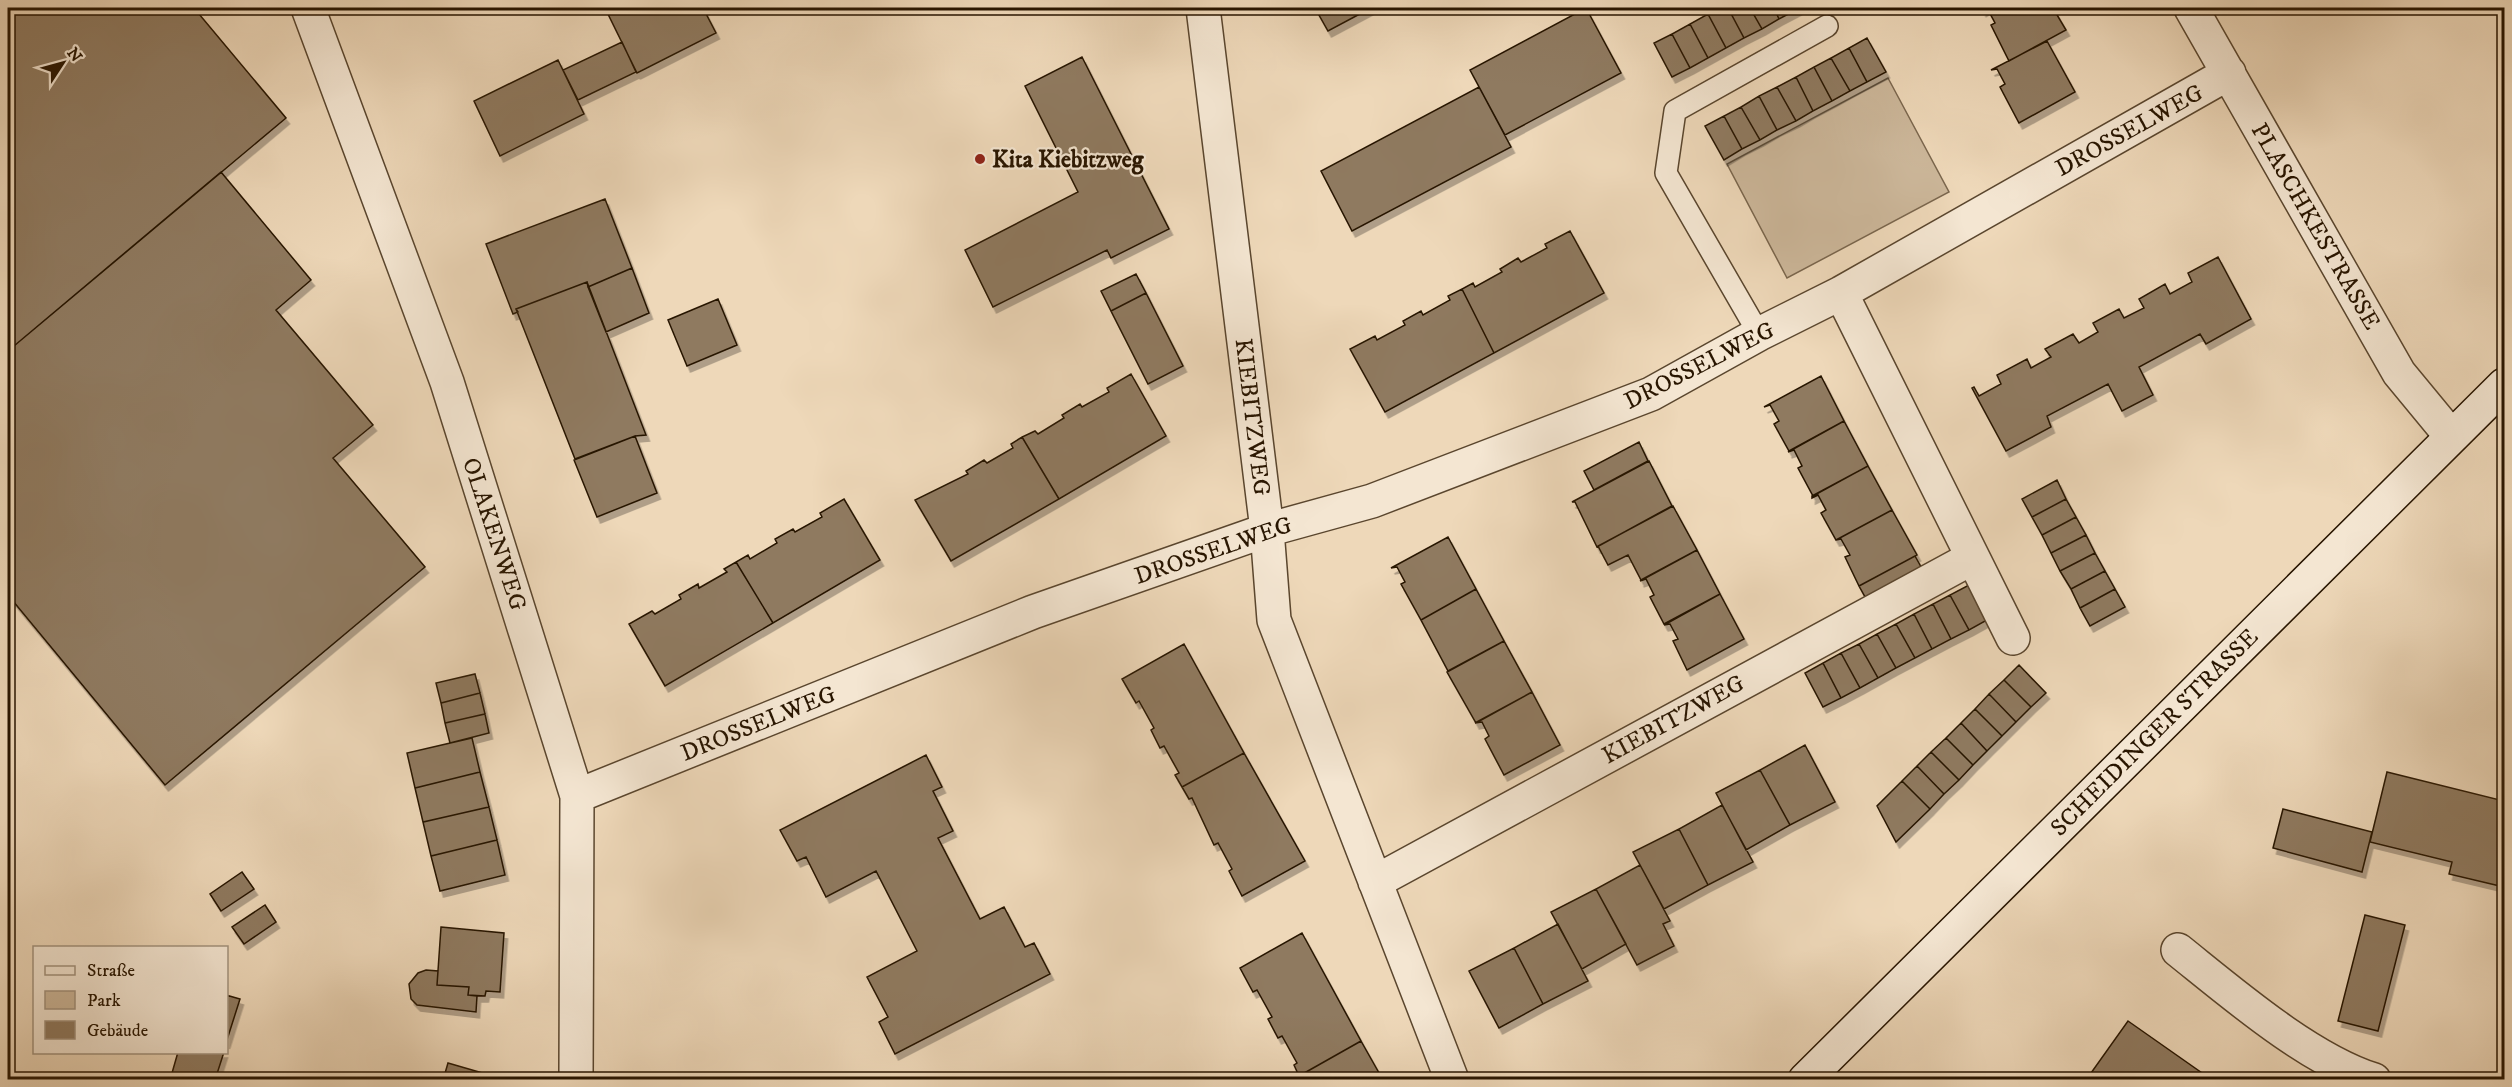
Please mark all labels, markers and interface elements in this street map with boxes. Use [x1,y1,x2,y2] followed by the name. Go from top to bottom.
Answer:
[33,33,93,93] north arrow
[62,44,86,66] text: N
[2050,78,2209,184] street label: DROSSELWEG
[2244,118,2387,335] street label: PLASCHKESTRASSE
[992,145,1145,175] place label: Kita Kiebitzweg
[973,152,987,166] marker: Kita Kiebitzweg
[1619,315,1780,417] street label: DROSSELWEG
[1227,337,1277,498] street label: KIEBITZWEG
[455,454,533,615] street label: OLAKENWEG
[1131,510,1296,592] street label: DROSSELWEG
[2045,623,2265,843] street label: SCHEIDINGER STRASSE
[1597,668,1750,771] street label: KIEBITZWEG
[677,679,840,769] street label: DROSSELWEG
[33,946,228,1054] legend
[87,960,135,982] text: Straße
[87,990,121,1012] text: Park
[87,1020,148,1042] text: Gebäude

